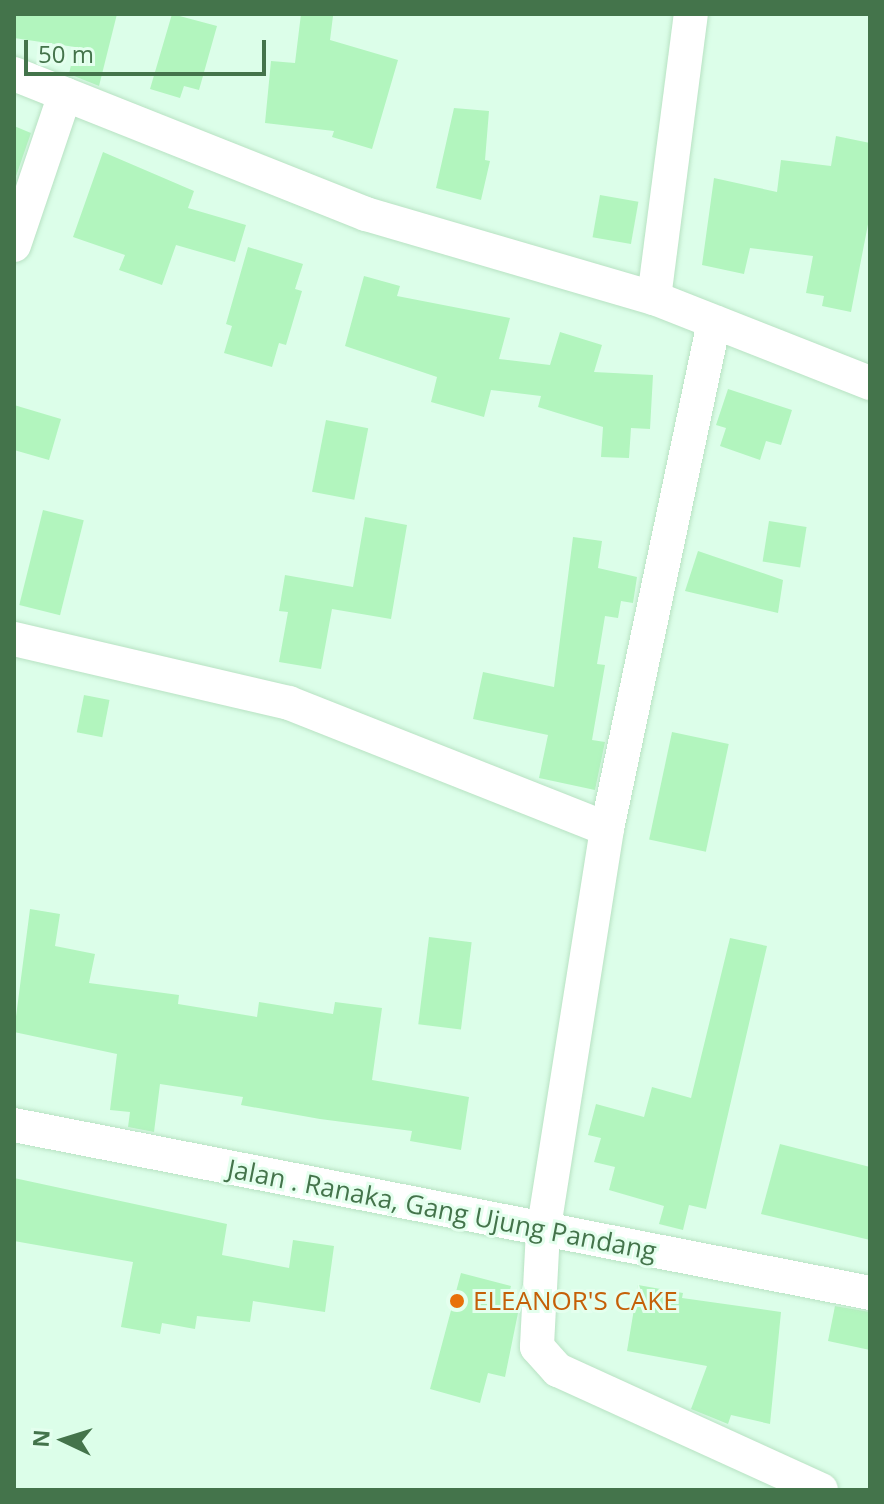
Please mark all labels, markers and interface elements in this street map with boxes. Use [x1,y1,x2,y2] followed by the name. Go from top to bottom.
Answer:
[28,24,270,74] scale bar
[38,37,94,70] text: 50 m
[225,1153,659,1267] street label: Jalan . Ranaka, Gang Ujung Pandang
[473,1285,678,1317] place label: ELEANOR'S CAKE
[448,1292,466,1310] marker: ELEANOR'S CAKE
[24,1400,104,1480] north arrow
[24,1428,56,1448] text: N

